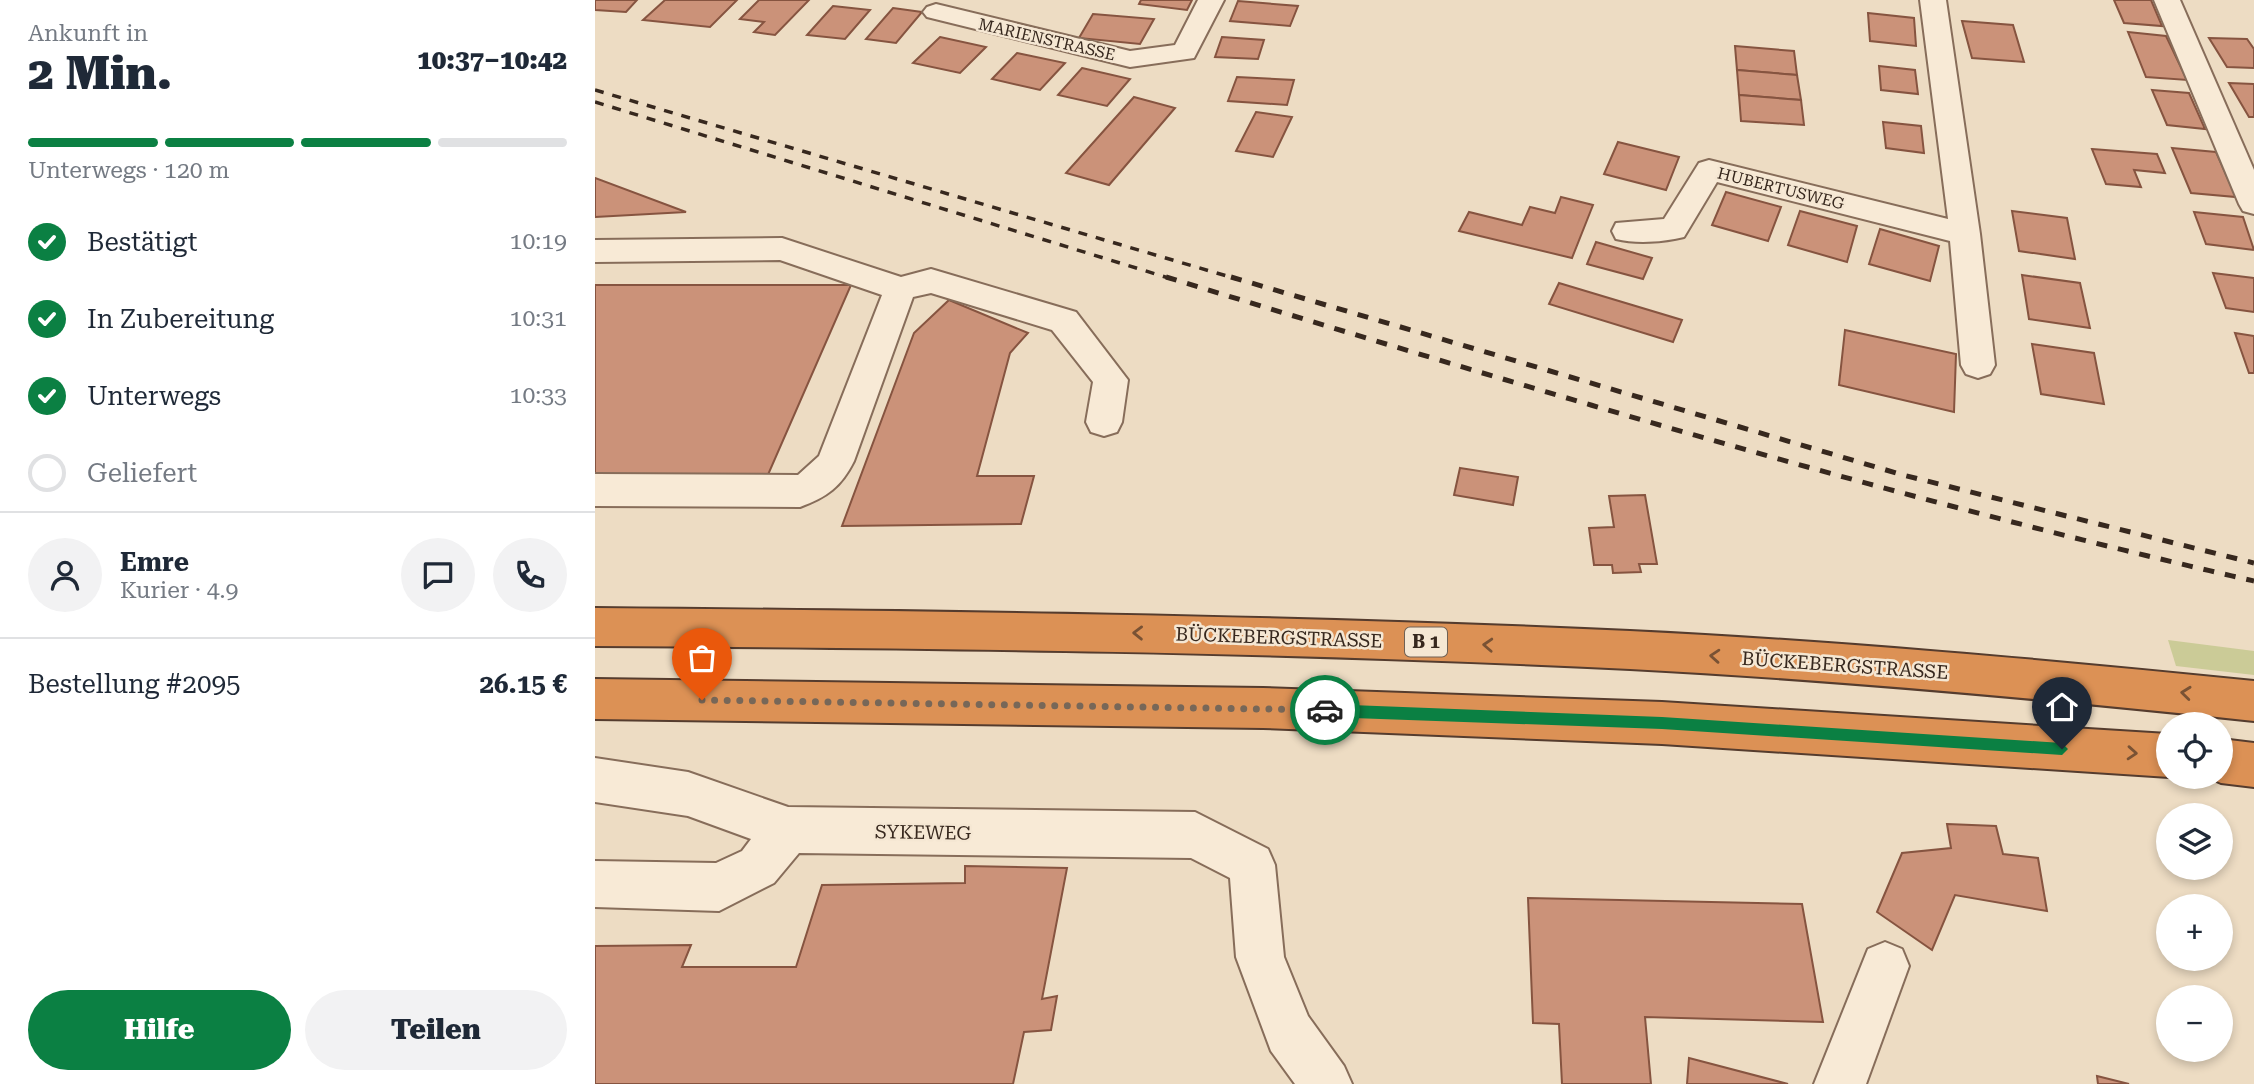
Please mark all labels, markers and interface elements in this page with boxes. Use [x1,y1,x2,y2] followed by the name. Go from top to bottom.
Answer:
[977,15,1117,64] street label: MARIENSTRASSE
[28,20,148,47] text: Ankunft in
[417,45,567,75] text: 10:37–10:42
[28,46,172,100] text: 2 Min.
[28,157,230,184] text: Unterwegs · 120 m
[1716,164,1847,214] street label: HUBERTUSWEG
[28,223,66,261] icon: check
[87,227,197,257] text: Bestätigt
[510,228,567,255] text: 10:19
[28,300,66,338] icon: check
[87,304,274,334] text: In Zubereitung
[510,305,567,332] text: 10:31
[28,377,66,415] icon: check
[87,381,221,411] text: Unterwegs
[510,382,567,409] text: 10:33
[87,458,197,488] text: Geliefert
[28,538,102,612] button: person
[401,538,475,612] button: chat
[493,538,567,612] button: phone
[120,547,189,577] text: Emre
[120,577,238,604] text: Kurier · 4.9
[1175,622,1383,653] street label: BÜCKEBERGSTRASSE
[1133,625,1143,641] one-way arrow
[672,628,732,700] pin
[1405,628,1447,656] road number: B 1
[1482,637,1493,652] one-way arrow
[683,639,721,677] icon: bag
[1741,647,1949,684] street label: BÜCKEBERGSTRASSE
[1709,649,1720,664] one-way arrow
[28,669,241,699] text: Bestellung #2095
[479,669,567,699] text: 26.15 €
[1290,675,1360,745] courier
[2032,677,2092,749] pin
[2180,686,2192,701] one-way arrow
[2043,688,2081,726] icon: home
[1306,691,1344,729] icon: car
[2156,712,2233,1062] map controls
[2156,712,2233,789] button: locate
[2127,746,2138,761] one-way arrow
[2156,803,2233,880] button: layers
[875,820,972,845] street label: SYKEWEG
[2156,894,2233,971] button: +
[2156,985,2233,1062] button: −
[28,990,291,1070] button: Hilfe
[305,990,567,1070] button: Teilen

